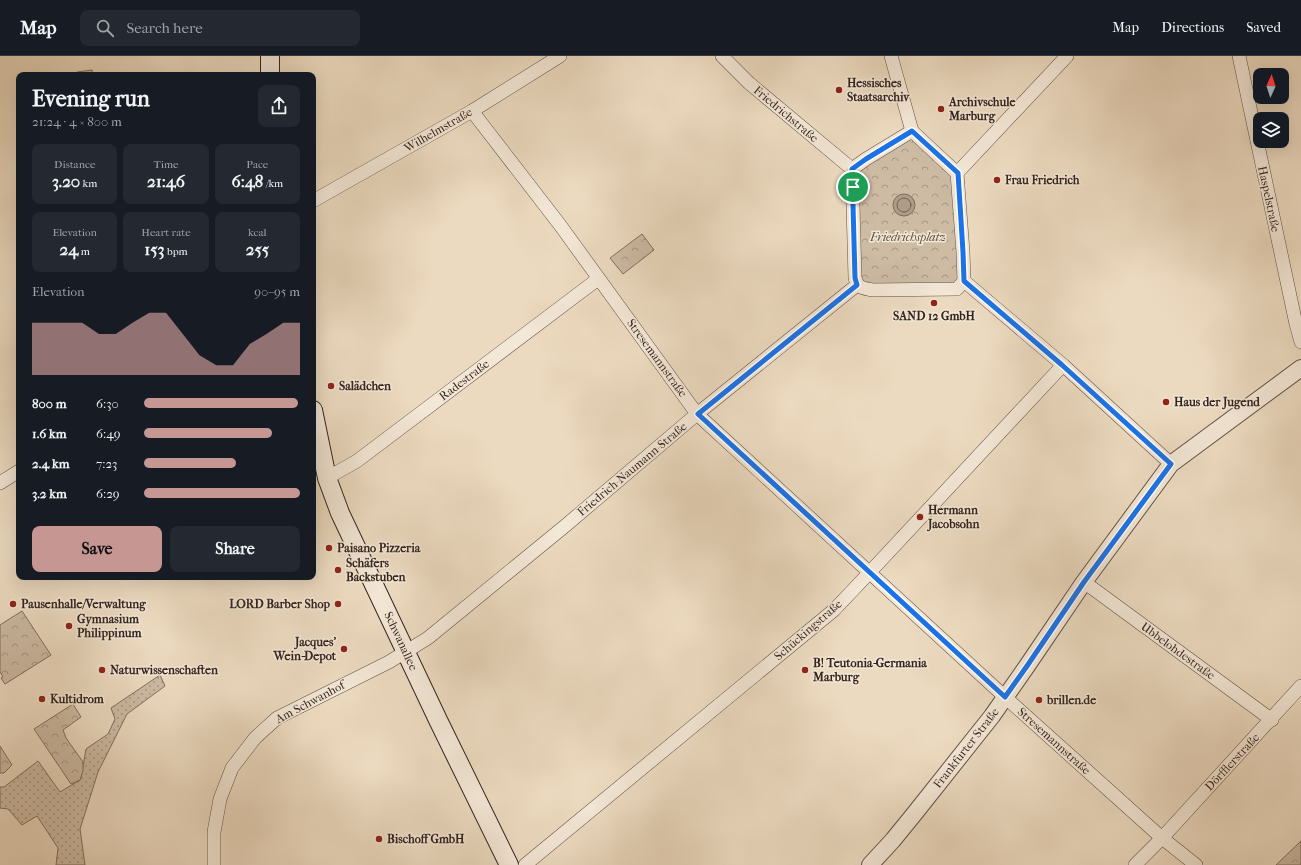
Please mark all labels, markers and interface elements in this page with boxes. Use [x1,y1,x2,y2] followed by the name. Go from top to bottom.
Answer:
[80,10,360,46] search box
[20,17,56,39] text: Map
[94,17,116,39] icon: search
[126,19,203,37] text: Search here
[1112,19,1139,36] text: Map
[1161,19,1224,36] text: Directions
[1246,19,1281,36] text: Saved
[1253,68,1289,104] north arrow
[1253,68,1289,148] map controls
[847,76,910,104] place label: Hessisches Staatsarchiv
[751,83,821,145] street label: Friedrichstraße
[258,85,300,127] button: share
[834,85,844,95] marker: Hessisches Staatsarchiv
[32,86,150,112] text: Evening run
[948,95,1015,124] place label: Archivschule Marburg
[936,104,946,114] marker: Archivschule Marburg
[401,105,475,156] street label: Wilhelmstraße
[1253,112,1289,148] button: layers
[32,114,122,129] text: 21:24 · 4 × 800 m
[54,158,95,171] text: Distance
[153,158,178,171] text: Time
[246,158,268,171] text: Pace
[1255,165,1283,233] street label: Haspelstraße
[836,170,870,204] pin
[52,171,80,191] text: 3.20
[147,171,185,191] text: 21:46
[231,171,263,191] text: 6:48
[1004,173,1080,187] place label: Frau Friedrich
[992,175,1002,185] marker: Frau Friedrich
[842,176,864,198] icon: arrive
[80,177,97,190] text: km
[263,177,283,190] text: /km
[52,226,97,239] text: Elevation
[141,226,191,239] text: Heart rate
[248,226,267,239] text: kcal
[869,230,946,244] park label: Friedrichsplatz
[60,239,78,259] text: 24
[144,239,165,259] text: 153
[246,239,269,259] text: 255
[78,245,90,258] text: m
[165,245,188,258] text: bpm
[32,284,85,299] text: Elevation
[254,284,300,299] text: 90–95 m
[929,298,939,308] marker: SAND 12 GmbH
[893,309,975,323] place label: SAND 12 GmbH
[624,316,690,400] street label: Stresemannstraße
[436,357,492,403] street label: Radestraße
[339,379,392,393] place label: Salädchen
[326,381,336,391] marker: Salädchen
[1174,395,1260,410] place label: Haus der Jugend
[32,396,66,411] text: 800 m
[96,396,119,411] text: 6:30
[1161,397,1171,407] marker: Haus der Jugend
[574,419,690,519] street label: Friedrich-Naumann-Straße
[32,426,66,441] text: 1.6 km
[96,426,121,441] text: 6:49
[32,456,69,471] text: 2.4 km
[96,456,117,471] text: 7:23
[32,486,67,501] text: 3.2 km
[96,486,120,501] text: 6:29
[926,503,981,532] place label: Hermann Jacobsohn
[915,512,925,522] marker: Hermann Jacobsohn
[32,526,162,572] button: Save
[170,526,300,572] button: Share
[337,541,421,555] place label: Paisano Pizzeria
[324,543,334,553] marker: Paisano Pizzeria
[346,556,406,584] place label: Schäfers Backstuben
[333,565,343,575] marker: Schäfers Backstuben
[21,597,146,612] place label: Pausenhalle/Verwaltung
[229,597,330,612] place label: LORD Barber Shop
[771,597,845,663] street label: Schückingstraße
[8,599,18,609] marker: Pausenhalle/Verwaltung
[333,599,343,609] marker: LORD Barber Shop
[381,609,421,673] street label: Schwanallee
[77,612,143,641] place label: Gymnasium Philippinum
[1138,619,1218,683] street label: Ubbelohdestraße
[64,621,74,631] marker: Gymnasium Philippinum
[273,635,337,664] place label: Jacques' Wein-Depot
[339,644,349,654] marker: Jacques' Wein-Depot
[812,656,927,685] place label: B! Teutonia-Germania Marburg
[110,663,219,677] place label: Naturwissenschaften
[97,665,107,675] marker: Naturwissenschaften
[800,665,810,675] marker: B! Teutonia-Germania Marburg
[272,677,350,727] street label: Am Schwanhof
[50,692,105,706] place label: Kultidrom
[1046,693,1096,707] place label: brillen.de
[37,694,47,704] marker: Kultidrom
[1034,695,1044,705] marker: brillen.de
[930,705,1002,791] street label: Frankfurter Straße
[1015,705,1093,777] street label: Stresemannstraße
[1202,730,1262,794] street label: Dörfflerstraße
[387,832,465,846] place label: Bischoff GmbH
[374,834,384,844] marker: Bischoff GmbH

